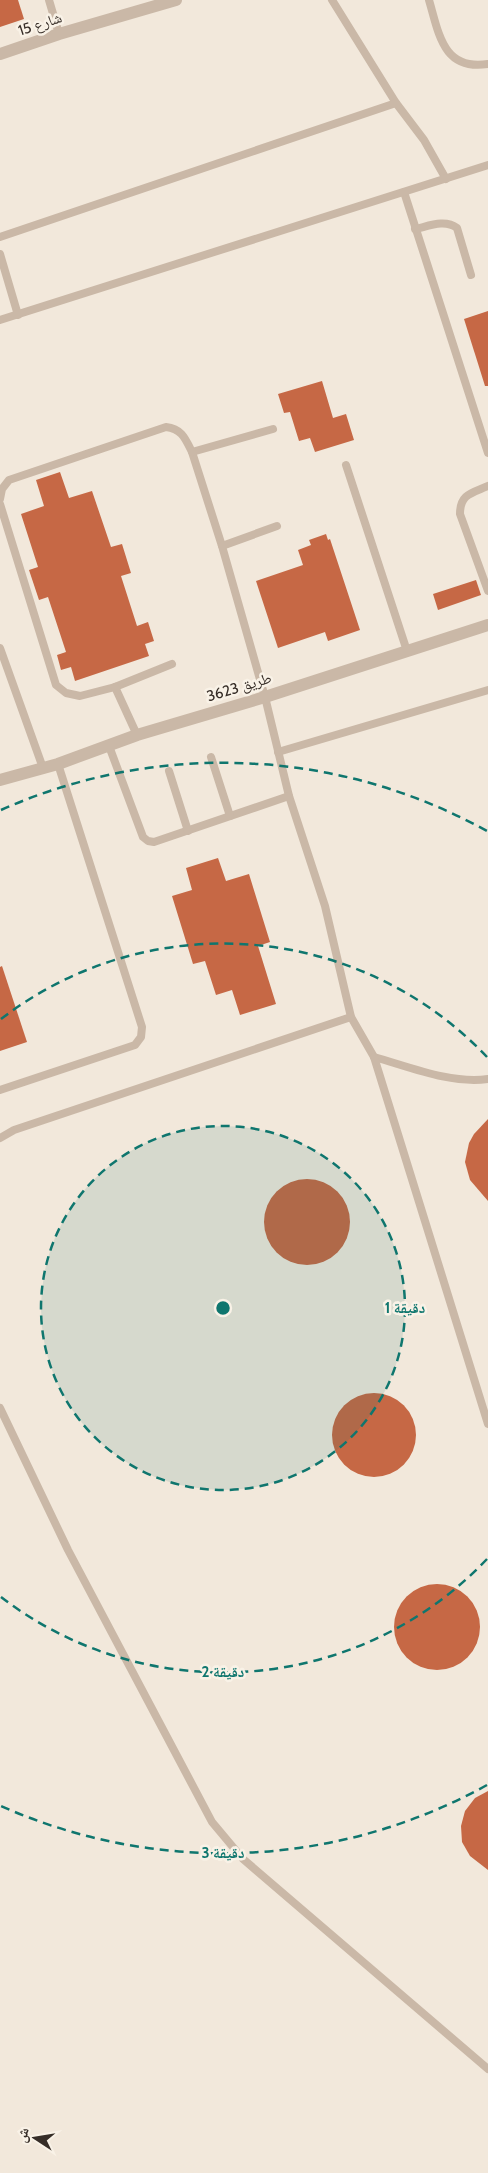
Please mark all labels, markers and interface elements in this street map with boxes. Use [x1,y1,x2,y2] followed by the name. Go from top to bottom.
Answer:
[16,8,65,40] street label: شارع 15
[204,669,274,706] street label: طريق 3623
[214,1299,232,1317] centre of rings
[385,1299,425,1317] text: 1 دقيقة
[202,1663,244,1681] text: 2 دقيقة
[202,1844,244,1862] text: 3 دقيقة
[10,2113,60,2163] north arrow
[12,2126,33,2144] text: ش

